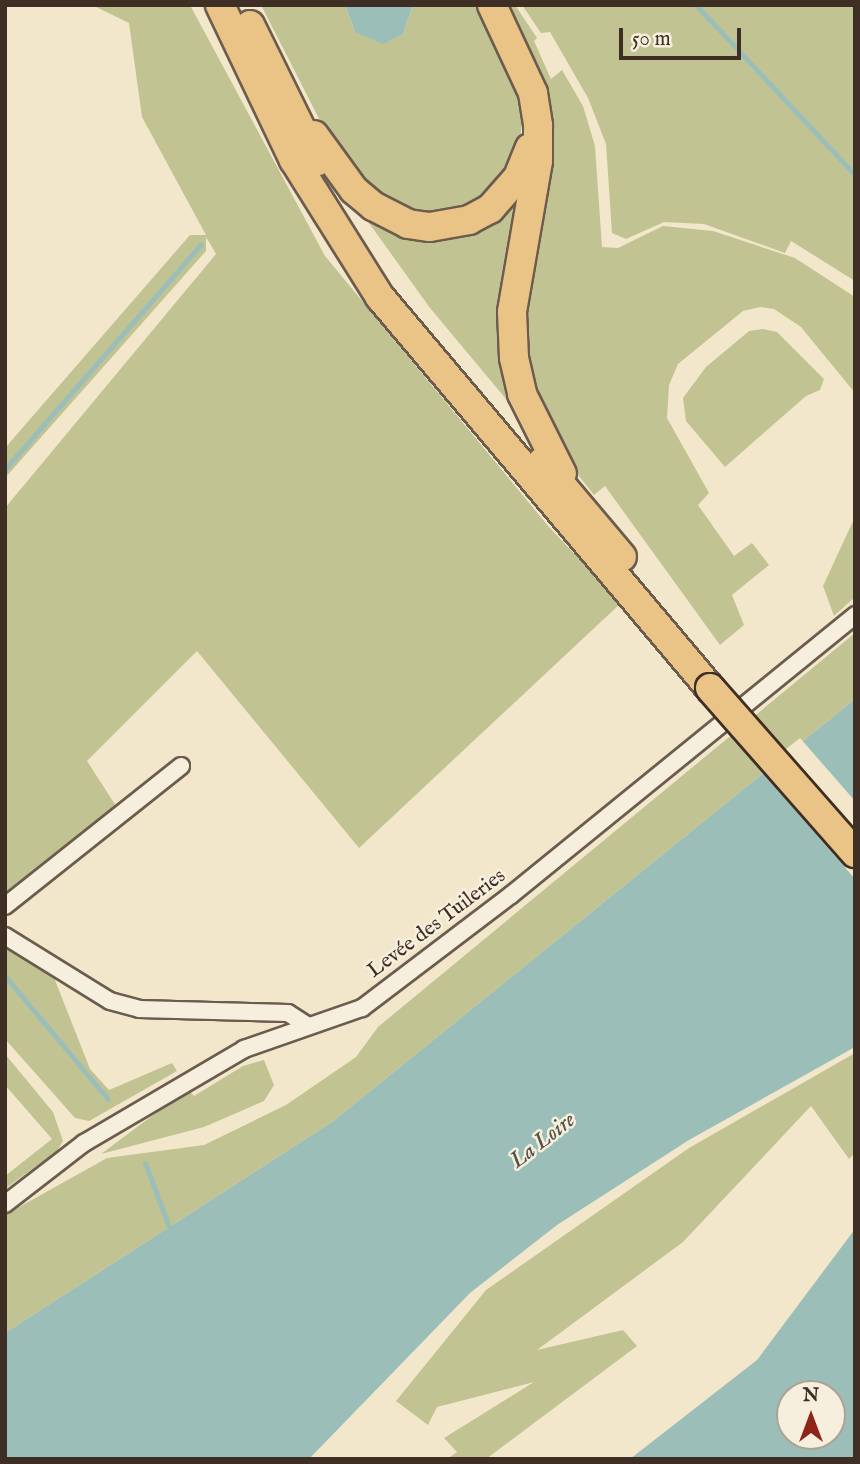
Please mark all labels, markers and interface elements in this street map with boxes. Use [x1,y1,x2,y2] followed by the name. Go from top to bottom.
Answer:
[622,14,744,58] scale bar
[632,26,671,53] text: 50 m
[363,864,511,984] street label: Levée des Tuileries
[505,1107,581,1175] water label: La Loire
[776,1380,846,1450] north arrow
[803,1384,819,1408] text: N

